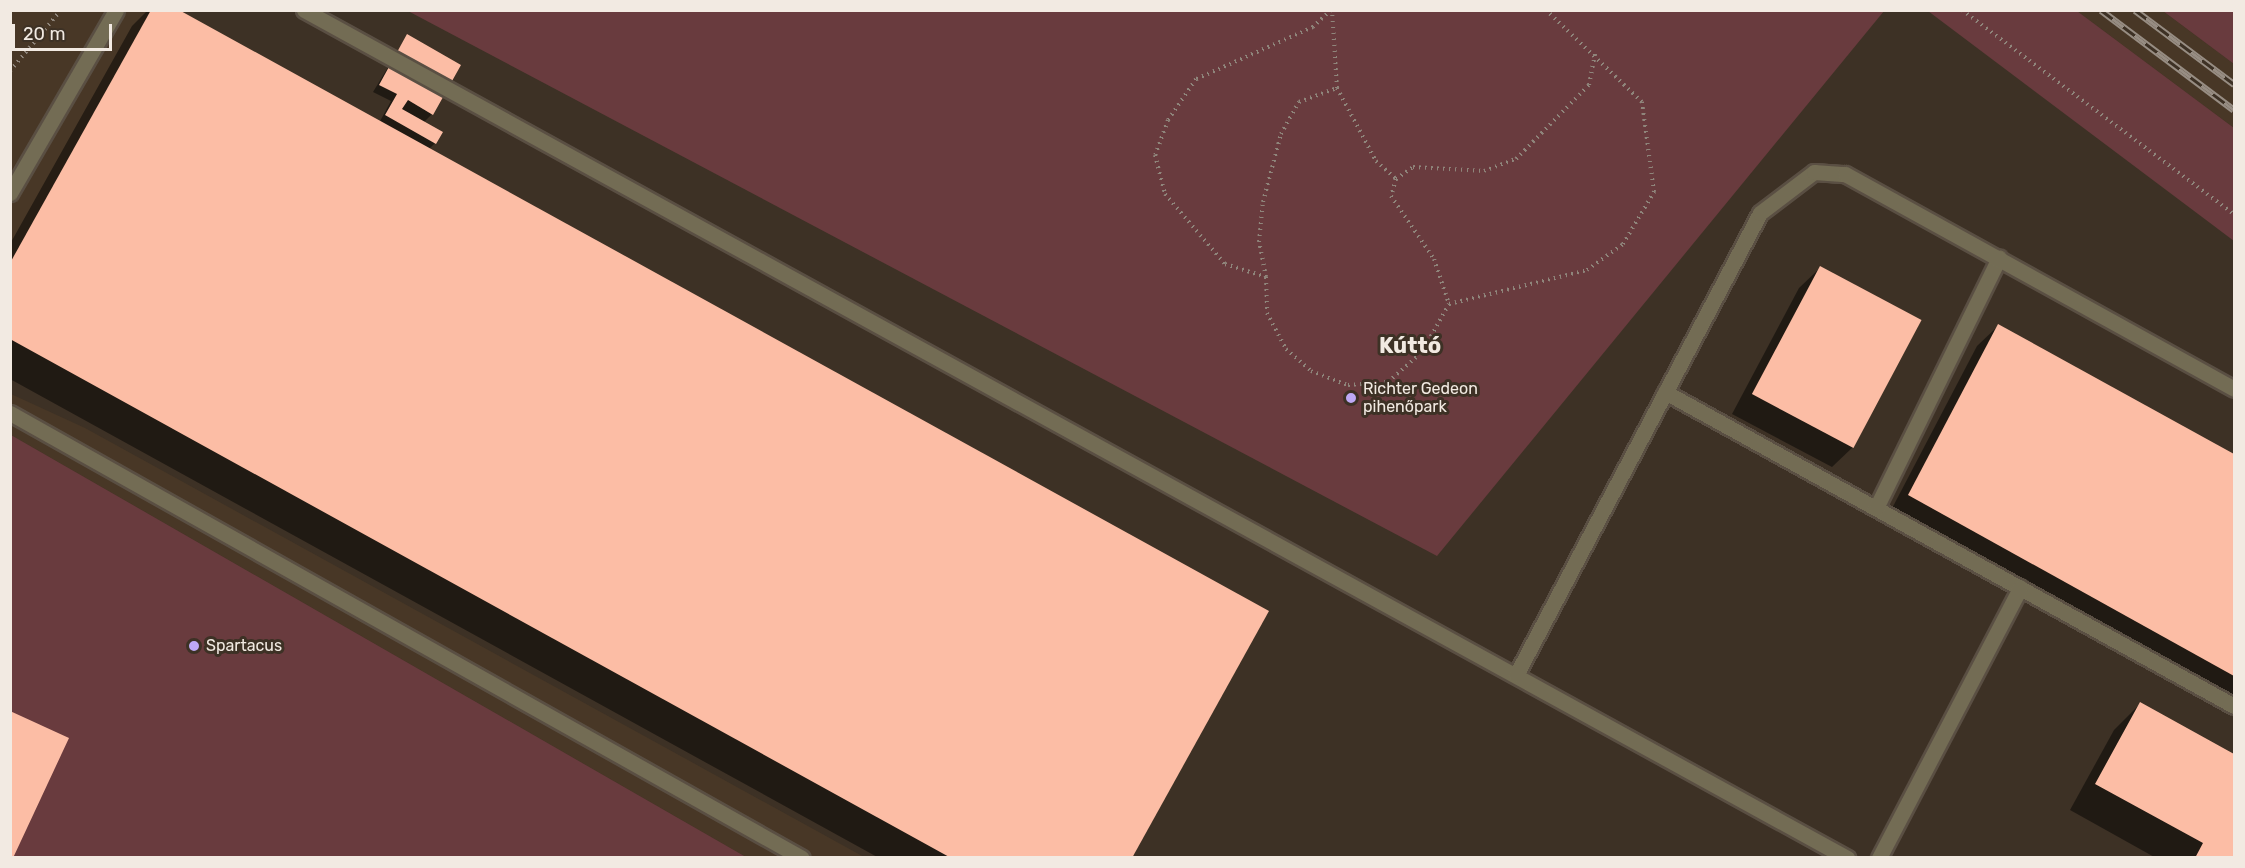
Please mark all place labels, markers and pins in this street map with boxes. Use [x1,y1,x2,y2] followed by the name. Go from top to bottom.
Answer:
[1363,379,1478,417] place label: Richter Gedeon pihenőpark
[1344,391,1358,405] marker: Richter Gedeon pihenőpark
[206,636,282,656] place label: Spartacus
[187,639,201,653] marker: Spartacus

